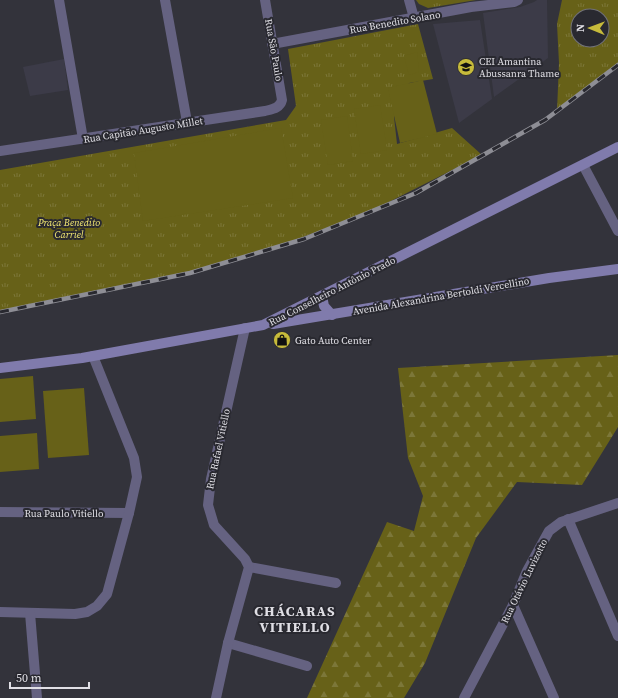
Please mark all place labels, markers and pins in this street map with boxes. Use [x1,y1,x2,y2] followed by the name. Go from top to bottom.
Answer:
[479,55,559,80] place label: CEI Amantina Abussanra Thame
[456,57,476,77] school or university icon: CEI Amantina Abussanra Thame
[272,330,292,350] shop icon: Gato Auto Center
[295,334,372,347] place label: Gato Auto Center

